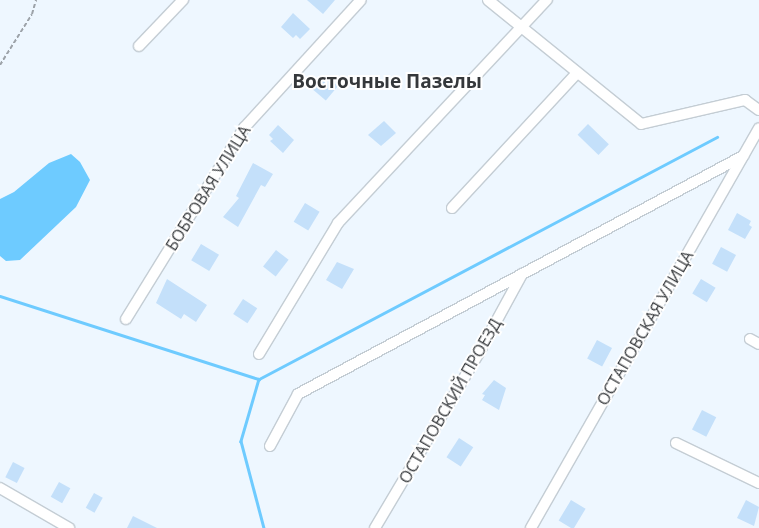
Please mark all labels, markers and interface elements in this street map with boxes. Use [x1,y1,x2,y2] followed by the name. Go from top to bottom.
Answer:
[292,71,482,93] district label: Восточные Пазелы
[162,122,254,254] street label: БОБРОВАЯ УЛИЦА
[593,247,697,409] street label: ОСТАПОВСКАЯ УЛИЦА
[395,315,505,487] street label: ОСТАПОВСКИЙ ПРОЕЗД

